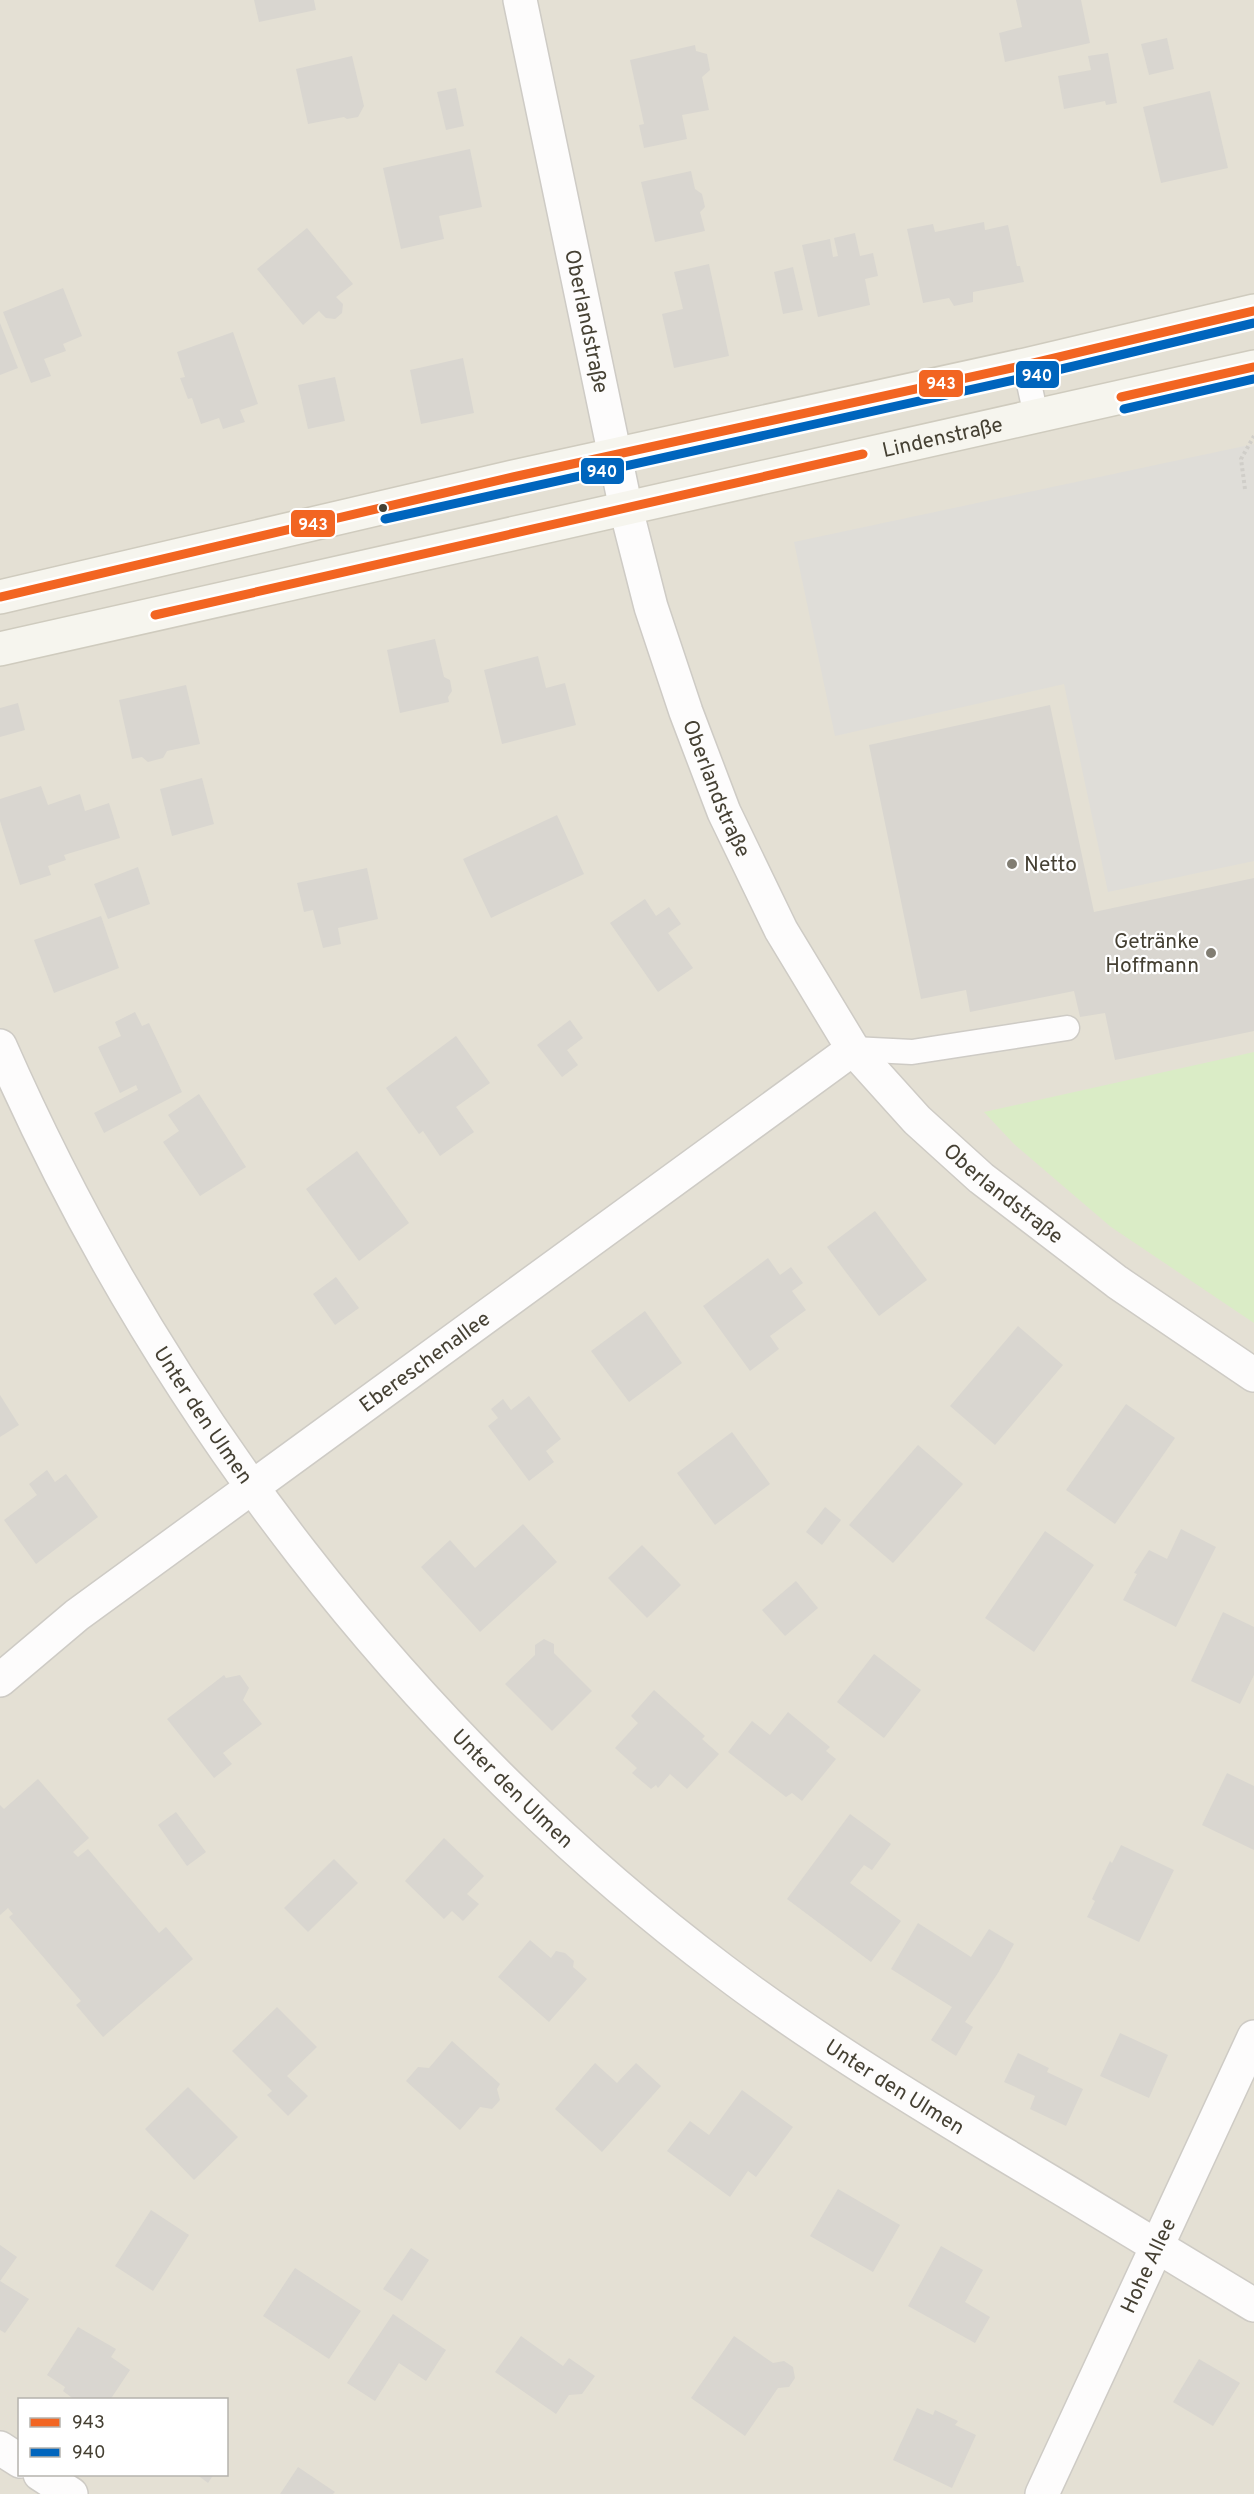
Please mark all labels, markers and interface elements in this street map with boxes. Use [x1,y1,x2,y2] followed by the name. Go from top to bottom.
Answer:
[557,247,614,396] street label: Oberlandstraße
[1015,360,1060,389] line badge: 940
[1022,367,1052,387] text: 940
[918,369,964,398] line badge: 943
[926,375,956,395] text: 943
[880,412,1006,465] street label: Lindenstraße
[580,457,625,485] line badge: 940
[587,463,617,483] text: 940
[377,502,389,514] unlabelled marker
[290,509,336,538] line badge: 943
[298,516,328,536] text: 943
[675,716,756,862] street label: Oberlandstraße
[1024,852,1077,879] place label: Netto
[1005,857,1019,871] marker: Netto
[1105,929,1199,980] place label: Getränke Hoffmann
[1204,946,1218,960] marker: Getränke Hoffmann
[937,1138,1068,1251] street label: Oberlandstraße
[355,1306,496,1419] street label: Ebereschenallee
[147,1342,258,1490] street label: Unter den Ulmen
[445,1724,578,1855] street label: Unter den Ulmen
[819,2034,969,2142] street label: Unter den Ulmen
[1116,2214,1183,2318] street label: Hohe Allee
[18,2398,228,2476] legend
[72,2412,105,2435] text: 943
[72,2442,105,2465] text: 940

